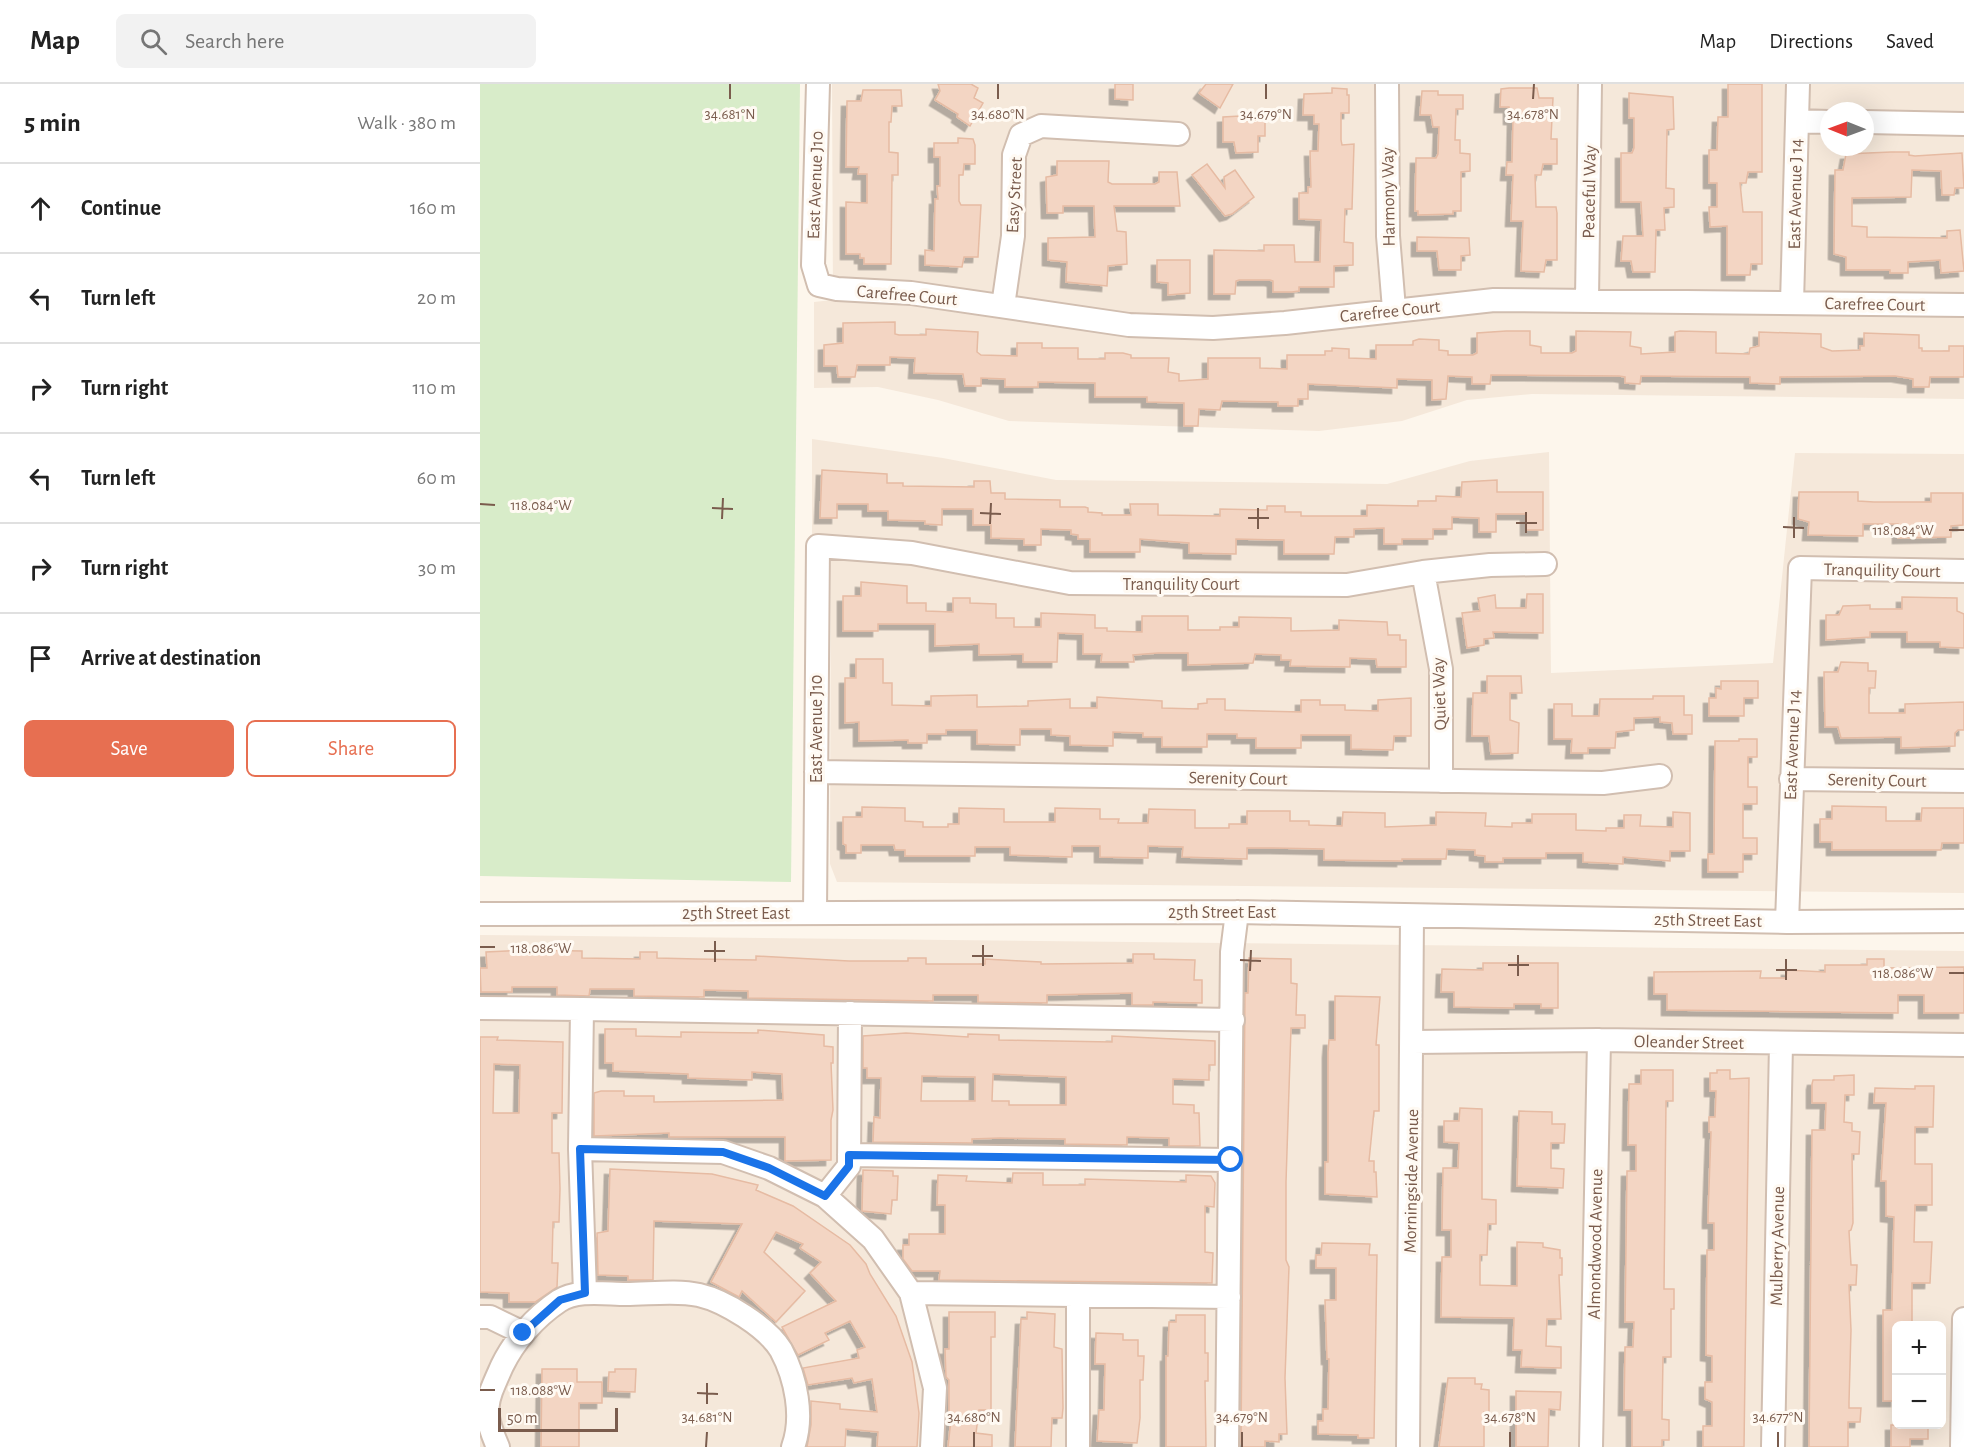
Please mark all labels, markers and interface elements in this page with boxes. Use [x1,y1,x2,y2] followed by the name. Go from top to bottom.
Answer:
[116,14,536,68] search box
[137,25,170,58] icon: search
[30,27,80,55] text: Map
[185,30,284,52] text: Search here
[1700,31,1736,52] text: Map
[1769,31,1853,52] text: Directions
[1886,31,1934,52] text: Saved
[1820,102,1874,156] north arrow
[705,107,755,122] text: 34.681°N
[971,107,1025,122] text: 34.680°N
[1240,107,1292,122] text: 34.679°N
[1507,107,1559,122] text: 34.678°N
[24,110,81,136] text: 5 min
[357,113,456,133] text: Walk · 380 m
[805,130,827,240] street label: East Avenue J10
[1786,138,1806,250] street label: East Avenue J 14
[1580,145,1600,239] street label: Peaceful Way
[1379,147,1399,247] street label: Harmony Way
[1004,156,1026,234] street label: Easy Street
[24,192,57,225] icon: ahead
[81,197,161,219] text: Continue
[410,198,456,218] text: 160 m
[24,282,57,315] icon: left
[856,283,958,309] street label: Carefree Court
[81,287,155,309] text: Turn left
[417,288,456,308] text: 20 m
[1824,295,1926,315] street label: Carefree Court
[1339,298,1441,326] street label: Carefree Court
[24,372,57,405] icon: right
[81,377,168,399] text: Turn right
[412,378,456,398] text: 110 m
[24,462,57,495] icon: left
[81,467,155,489] text: Turn left
[417,468,456,488] text: 60 m
[510,498,572,513] text: 118.084°W
[1872,523,1934,538] text: 118.084°W
[24,552,57,585] icon: right
[81,557,168,579] text: Turn right
[418,558,456,578] text: 30 m
[1823,561,1941,581] street label: Tranquility Court
[1122,576,1240,594] street label: Tranquility Court
[24,642,57,675] icon: arrive
[81,647,261,669] text: Arrive at destination
[1430,657,1450,731] street label: Quiet Way
[808,675,826,783] street label: East Avenue J10
[1782,689,1804,801] street label: East Avenue J 14
[24,720,234,777] button: Save
[246,720,456,777] button: Share
[1188,769,1288,789] street label: Serenity Court
[1827,771,1927,791] street label: Serenity Court
[1168,904,1276,922] street label: 25th Street East
[682,905,790,923] street label: 25th Street East
[1654,911,1762,931] street label: 25th Street East
[511,941,572,956] text: 118.086°W
[1873,966,1934,981] text: 118.086°W
[1634,1033,1745,1053] street label: Oleander Street
[1402,1109,1422,1253] street label: Morningside Avenue
[1217,1146,1243,1172] route start
[1586,1168,1606,1320] street label: Almondwood Avenue
[1768,1186,1788,1306] street label: Mulberry Avenue
[509,1319,535,1345] route end
[1892,1321,1946,1429] map controls
[1892,1321,1946,1375] button: +
[1892,1375,1946,1429] button: −
[510,1383,572,1398] text: 118.088°W
[498,1405,618,1432] scale bar
[507,1410,538,1426] text: 50 m
[682,1410,732,1425] text: 34.681°N
[947,1410,1001,1425] text: 34.680°N
[1216,1410,1268,1425] text: 34.679°N
[1484,1410,1536,1425] text: 34.678°N
[1752,1410,1804,1425] text: 34.677°N

